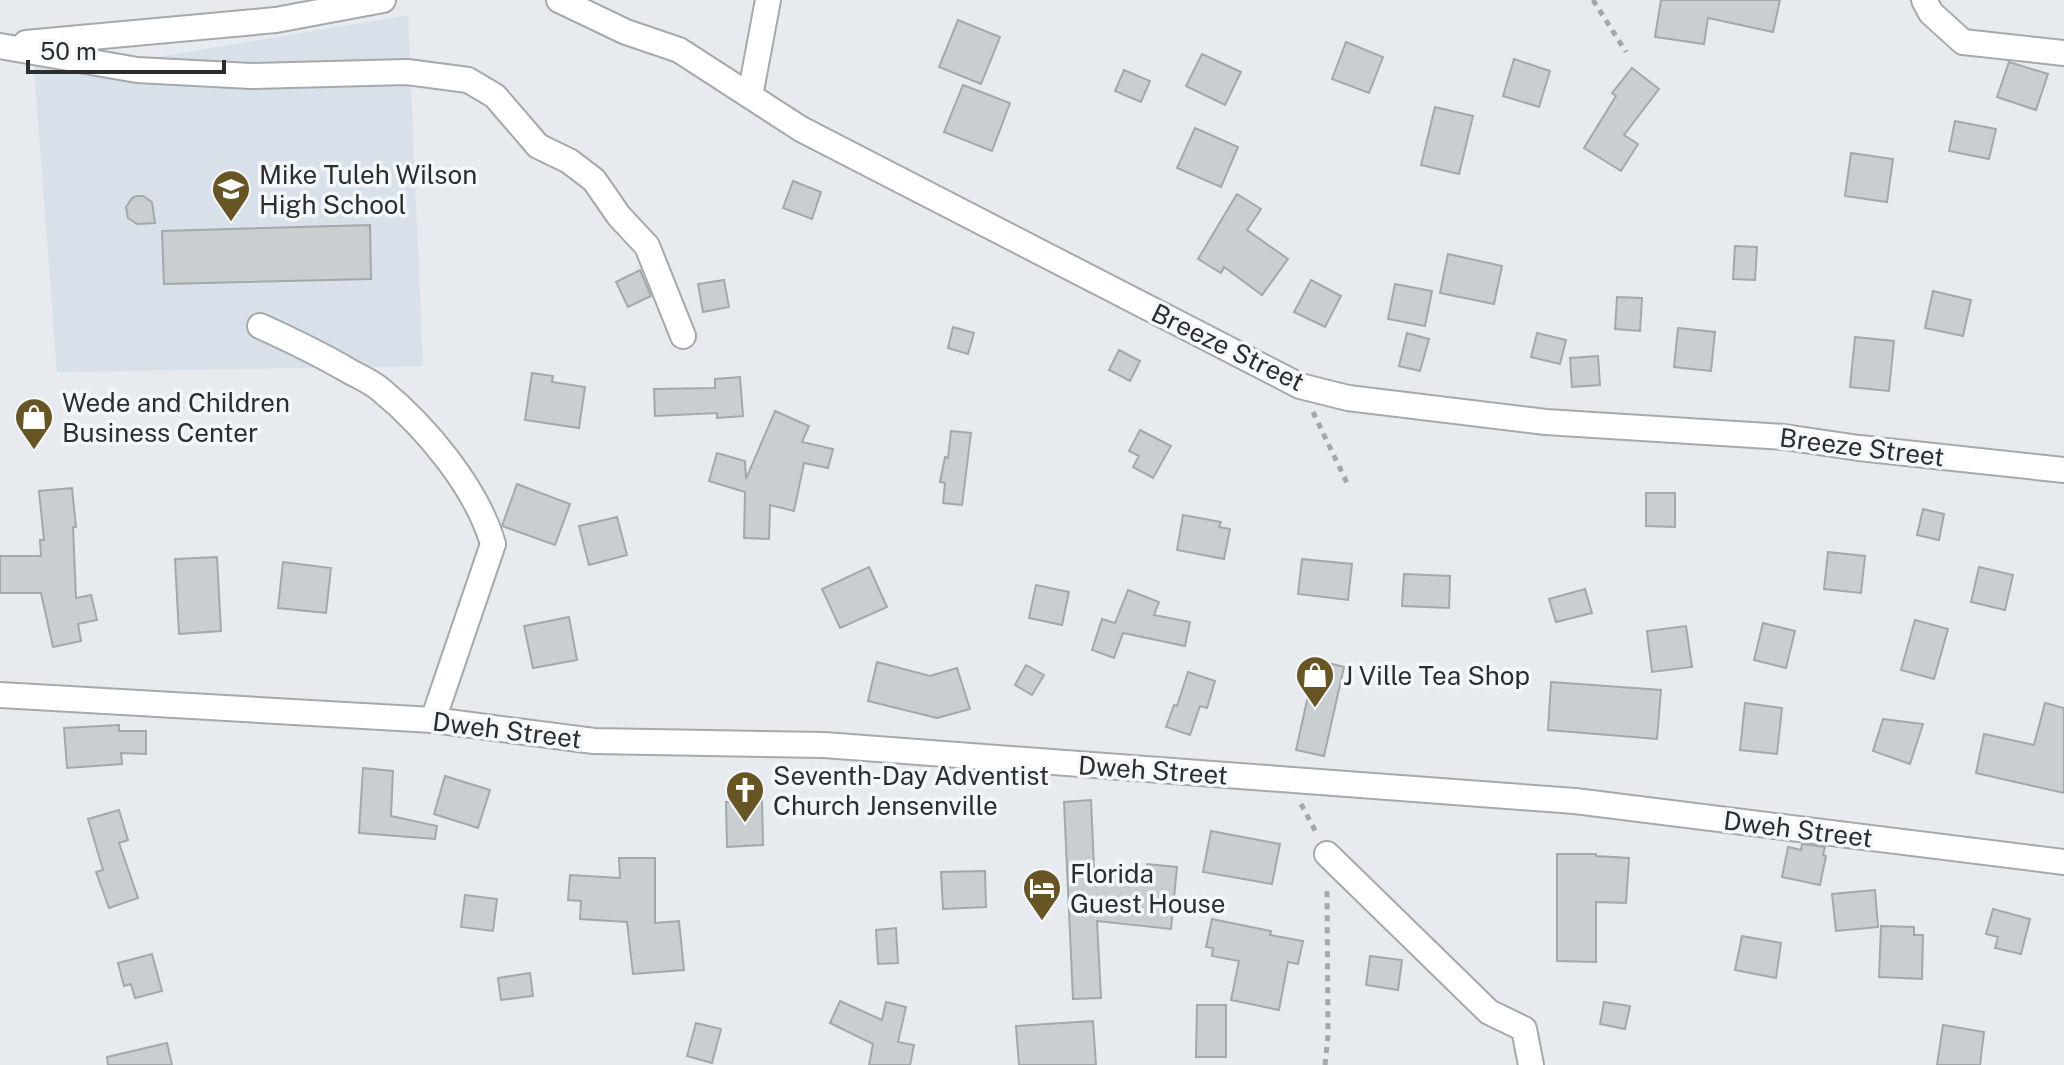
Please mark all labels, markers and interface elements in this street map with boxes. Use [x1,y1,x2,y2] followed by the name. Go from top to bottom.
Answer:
[28,24,224,74] scale bar
[40,37,97,65] text: 50 m
[259,159,477,220] place label: Mike Tuleh Wilson High School
[210,168,252,223] school or university icon: Mike Tuleh Wilson High School
[1147,297,1309,397] street label: Breeze Street
[62,387,290,448] place label: Wede and Children Business Center
[13,396,55,451] shop icon: Wede and Children Business Center
[1778,422,1946,472] street label: Breeze Street
[1294,654,1336,709] shop icon: J Ville Tea Shop
[1343,660,1530,691] place label: J Ville Tea Shop
[431,705,583,755] street label: Dweh Street
[1077,749,1229,791] street label: Dweh Street
[773,760,1049,821] place label: Seventh-Day Adventist Church Jensenville
[724,769,766,824] church icon: Seventh-Day Adventist Church Jensenville
[1722,804,1874,854] street label: Dweh Street
[1070,858,1225,919] place label: Florida Guest House
[1021,867,1063,922] hotel icon: Florida Guest House

